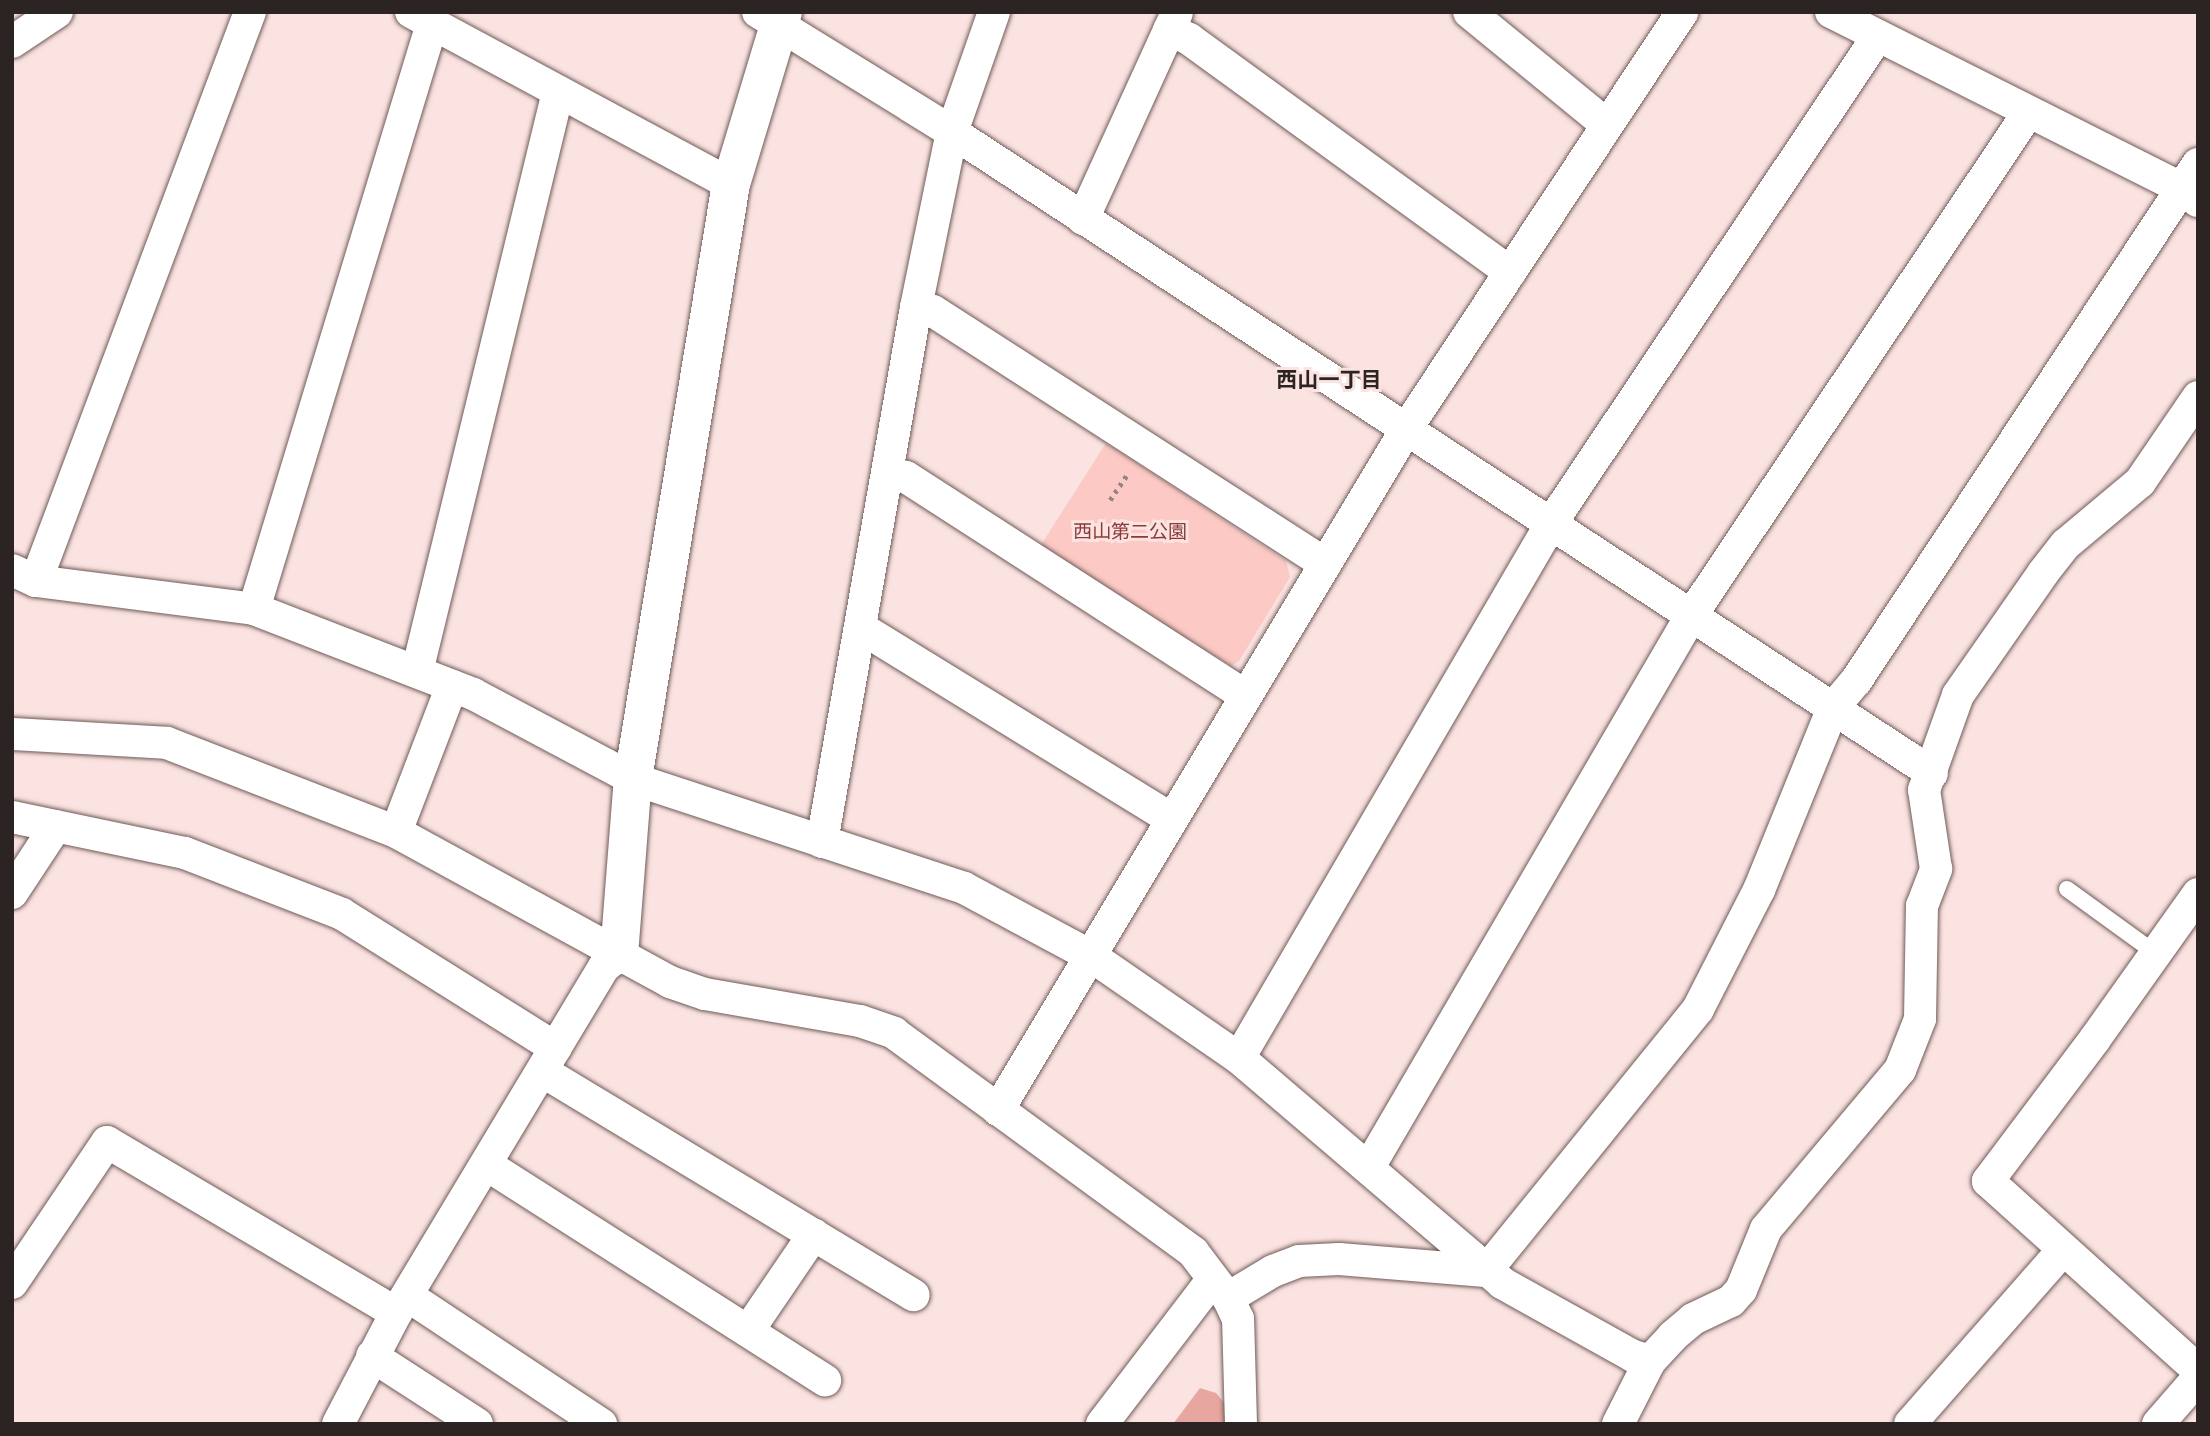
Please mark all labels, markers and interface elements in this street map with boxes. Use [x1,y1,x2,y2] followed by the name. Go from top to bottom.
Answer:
[1277,367,1381,393] district label: 西山一丁目
[1073,521,1187,543] park label: 西山第二公園

